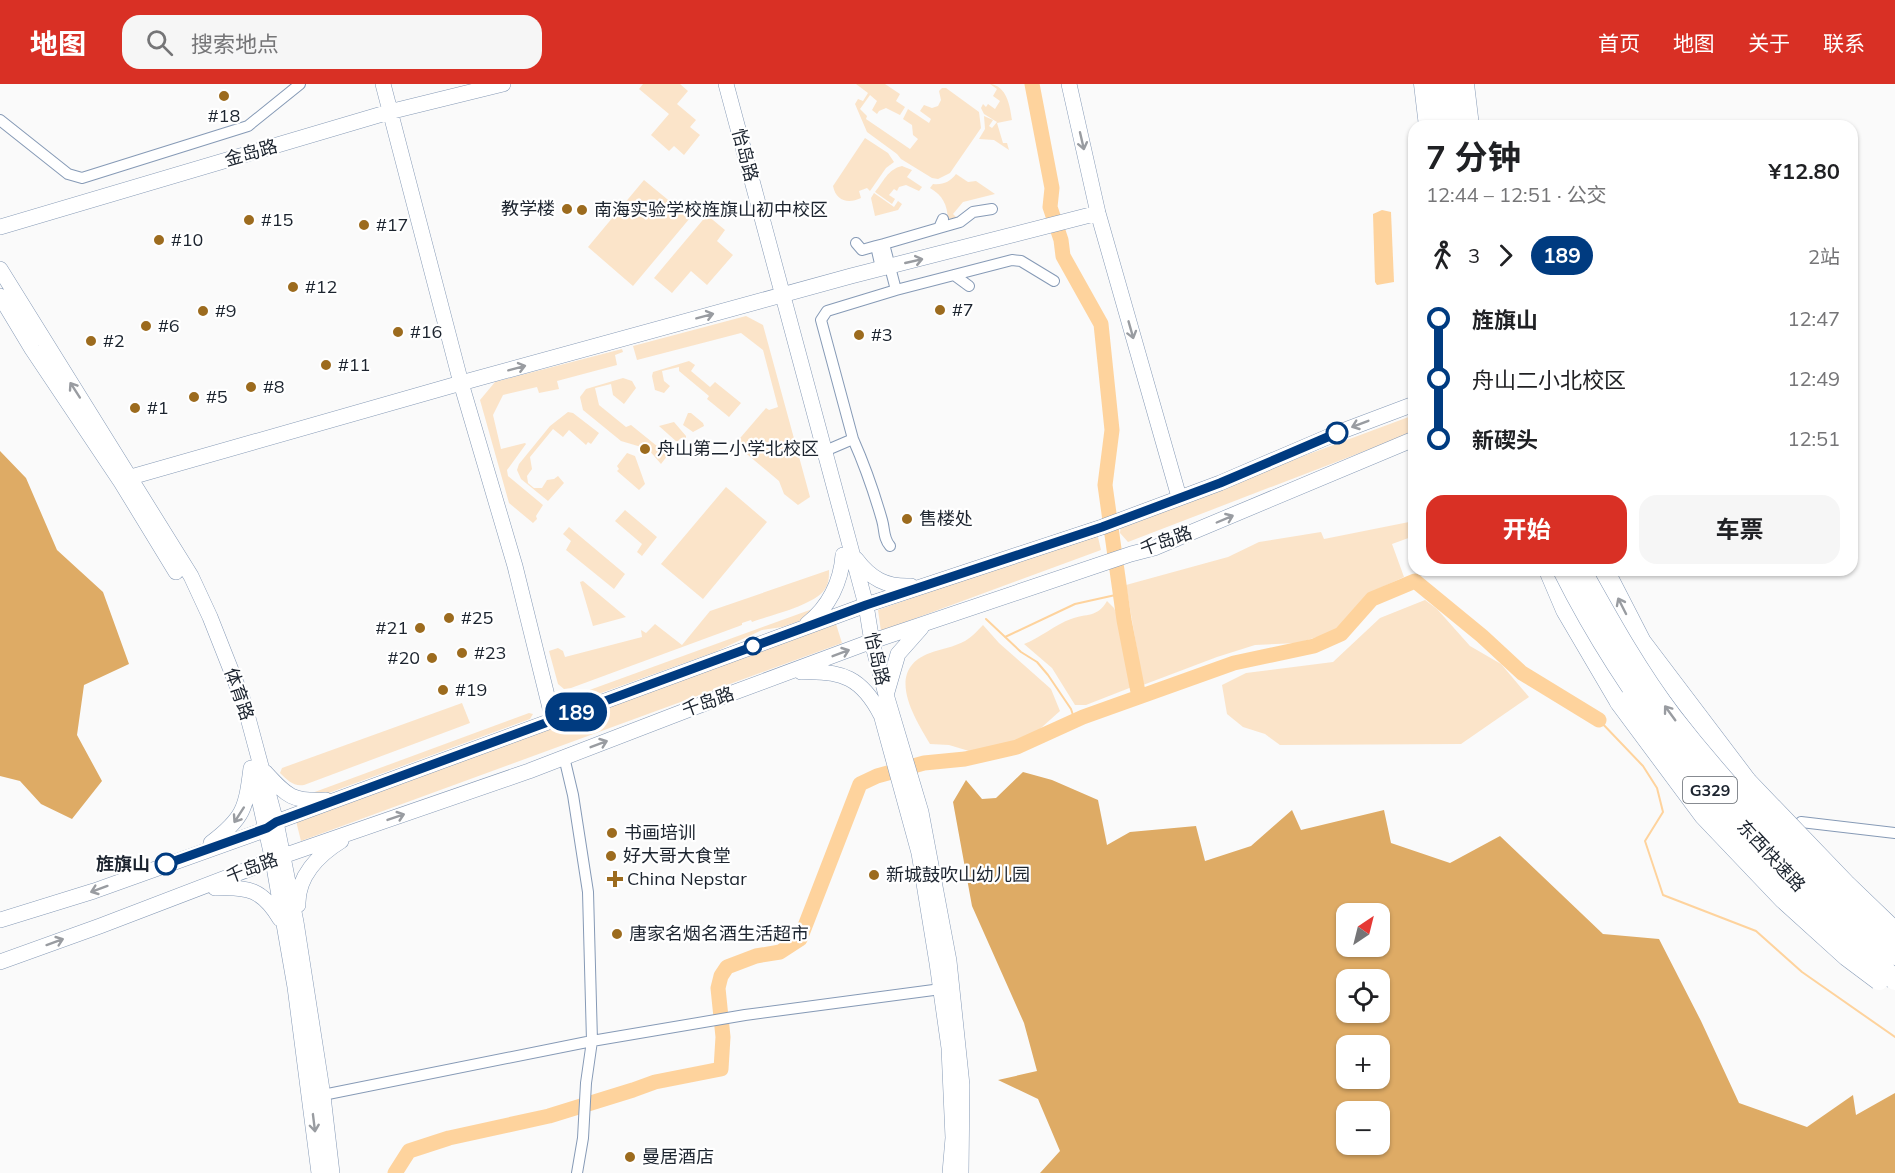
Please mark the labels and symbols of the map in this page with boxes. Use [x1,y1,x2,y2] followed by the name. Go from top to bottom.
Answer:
[217,89,231,103] marker: #18
[208,104,240,127] place label: #18
[727,126,764,184] street label: 怡岛路
[1077,131,1088,150] one-way arrow
[222,134,280,171] street label: 金岛路
[501,197,555,220] place label: 教学楼
[594,198,828,221] place label: 南海实验学校旌旗山初中校区
[560,202,574,216] marker: 教学楼
[575,203,589,217] marker: 南海实验学校旌旗山初中校区
[261,208,294,231] place label: #15
[242,213,256,227] marker: #15
[376,213,408,236] place label: #17
[357,218,371,232] marker: #17
[171,228,203,251] place label: #10
[152,233,166,247] marker: #10
[904,254,923,266] one-way arrow
[305,275,337,298] place label: #12
[286,280,300,294] marker: #12
[952,298,974,321] place label: #7
[215,299,237,322] place label: #9
[933,303,947,317] marker: #7
[196,304,210,318] marker: #9
[695,310,714,322] one-way arrow
[158,314,180,337] place label: #6
[139,319,153,333] marker: #6
[410,320,442,343] place label: #16
[1126,320,1137,339] one-way arrow
[871,323,893,346] place label: #3
[391,325,405,339] marker: #16
[852,328,866,342] marker: #3
[103,329,125,352] place label: #2
[84,334,98,348] marker: #2
[338,353,370,376] place label: #11
[319,358,333,372] marker: #11
[507,361,526,373] one-way arrow
[263,375,285,398] place label: #8
[244,380,258,394] marker: #8
[69,382,81,399] one-way arrow
[206,385,228,408] place label: #5
[187,390,201,404] marker: #5
[147,396,169,419] place label: #1
[128,401,142,415] marker: #1
[1351,420,1370,431] one-way arrow
[1326,422,1348,444] unlabelled marker
[657,437,819,460] place label: 舟山第二小学北校区
[638,442,652,456] marker: 舟山第二小学北校区
[919,507,973,530] place label: 售楼处
[900,512,914,526] marker: 售楼处
[1216,512,1234,523] one-way arrow
[1137,520,1195,561] street label: 千岛路
[1616,597,1627,615] one-way arrow
[461,606,494,629] place label: #25
[442,611,456,625] marker: #25
[376,616,408,639] place label: #21
[413,621,427,635] marker: #21
[860,630,895,688] street label: 怡岛路
[744,637,762,655] unlabelled marker
[474,641,506,664] place label: #23
[388,646,420,669] place label: #20
[455,646,469,660] marker: #23
[831,647,849,658] one-way arrow
[425,651,439,665] marker: #20
[220,665,259,723] street label: 体育路
[455,678,487,701] place label: #19
[679,681,737,722] street label: 千岛路
[436,683,450,697] marker: #19
[542,692,610,732] line badge: 189
[1664,705,1676,721] one-way arrow
[589,738,608,749] one-way arrow
[1683,777,1737,803] road number: G329
[233,807,245,823] one-way arrow
[386,811,405,822] one-way arrow
[1732,815,1810,896] street label: 东西快速路
[624,821,696,844] place label: 书画培训
[605,826,619,840] marker: 书画培训
[623,844,731,867] place label: 好大哥大食堂
[222,847,281,888] street label: 千岛路
[604,849,618,863] marker: 好大哥大食堂
[96,852,150,875] place label: 旌旗山
[155,853,177,875] marker: 旌旗山
[886,863,1030,886] place label: 新城鼓吹山幼儿园
[627,867,747,890] place label: China Nepstar
[867,868,881,882] marker: 新城鼓吹山幼儿园
[608,872,622,886] marker: China Nepstar
[90,884,109,895] one-way arrow
[1336,903,1390,957] north arrow
[629,922,809,945] place label: 唐家名烟名酒生活超市
[610,927,624,941] marker: 唐家名烟名酒生活超市
[45,936,64,947] one-way arrow
[309,1112,320,1132] one-way arrow
[642,1145,714,1168] place label: 曼居酒店
[623,1150,637,1164] marker: 曼居酒店

